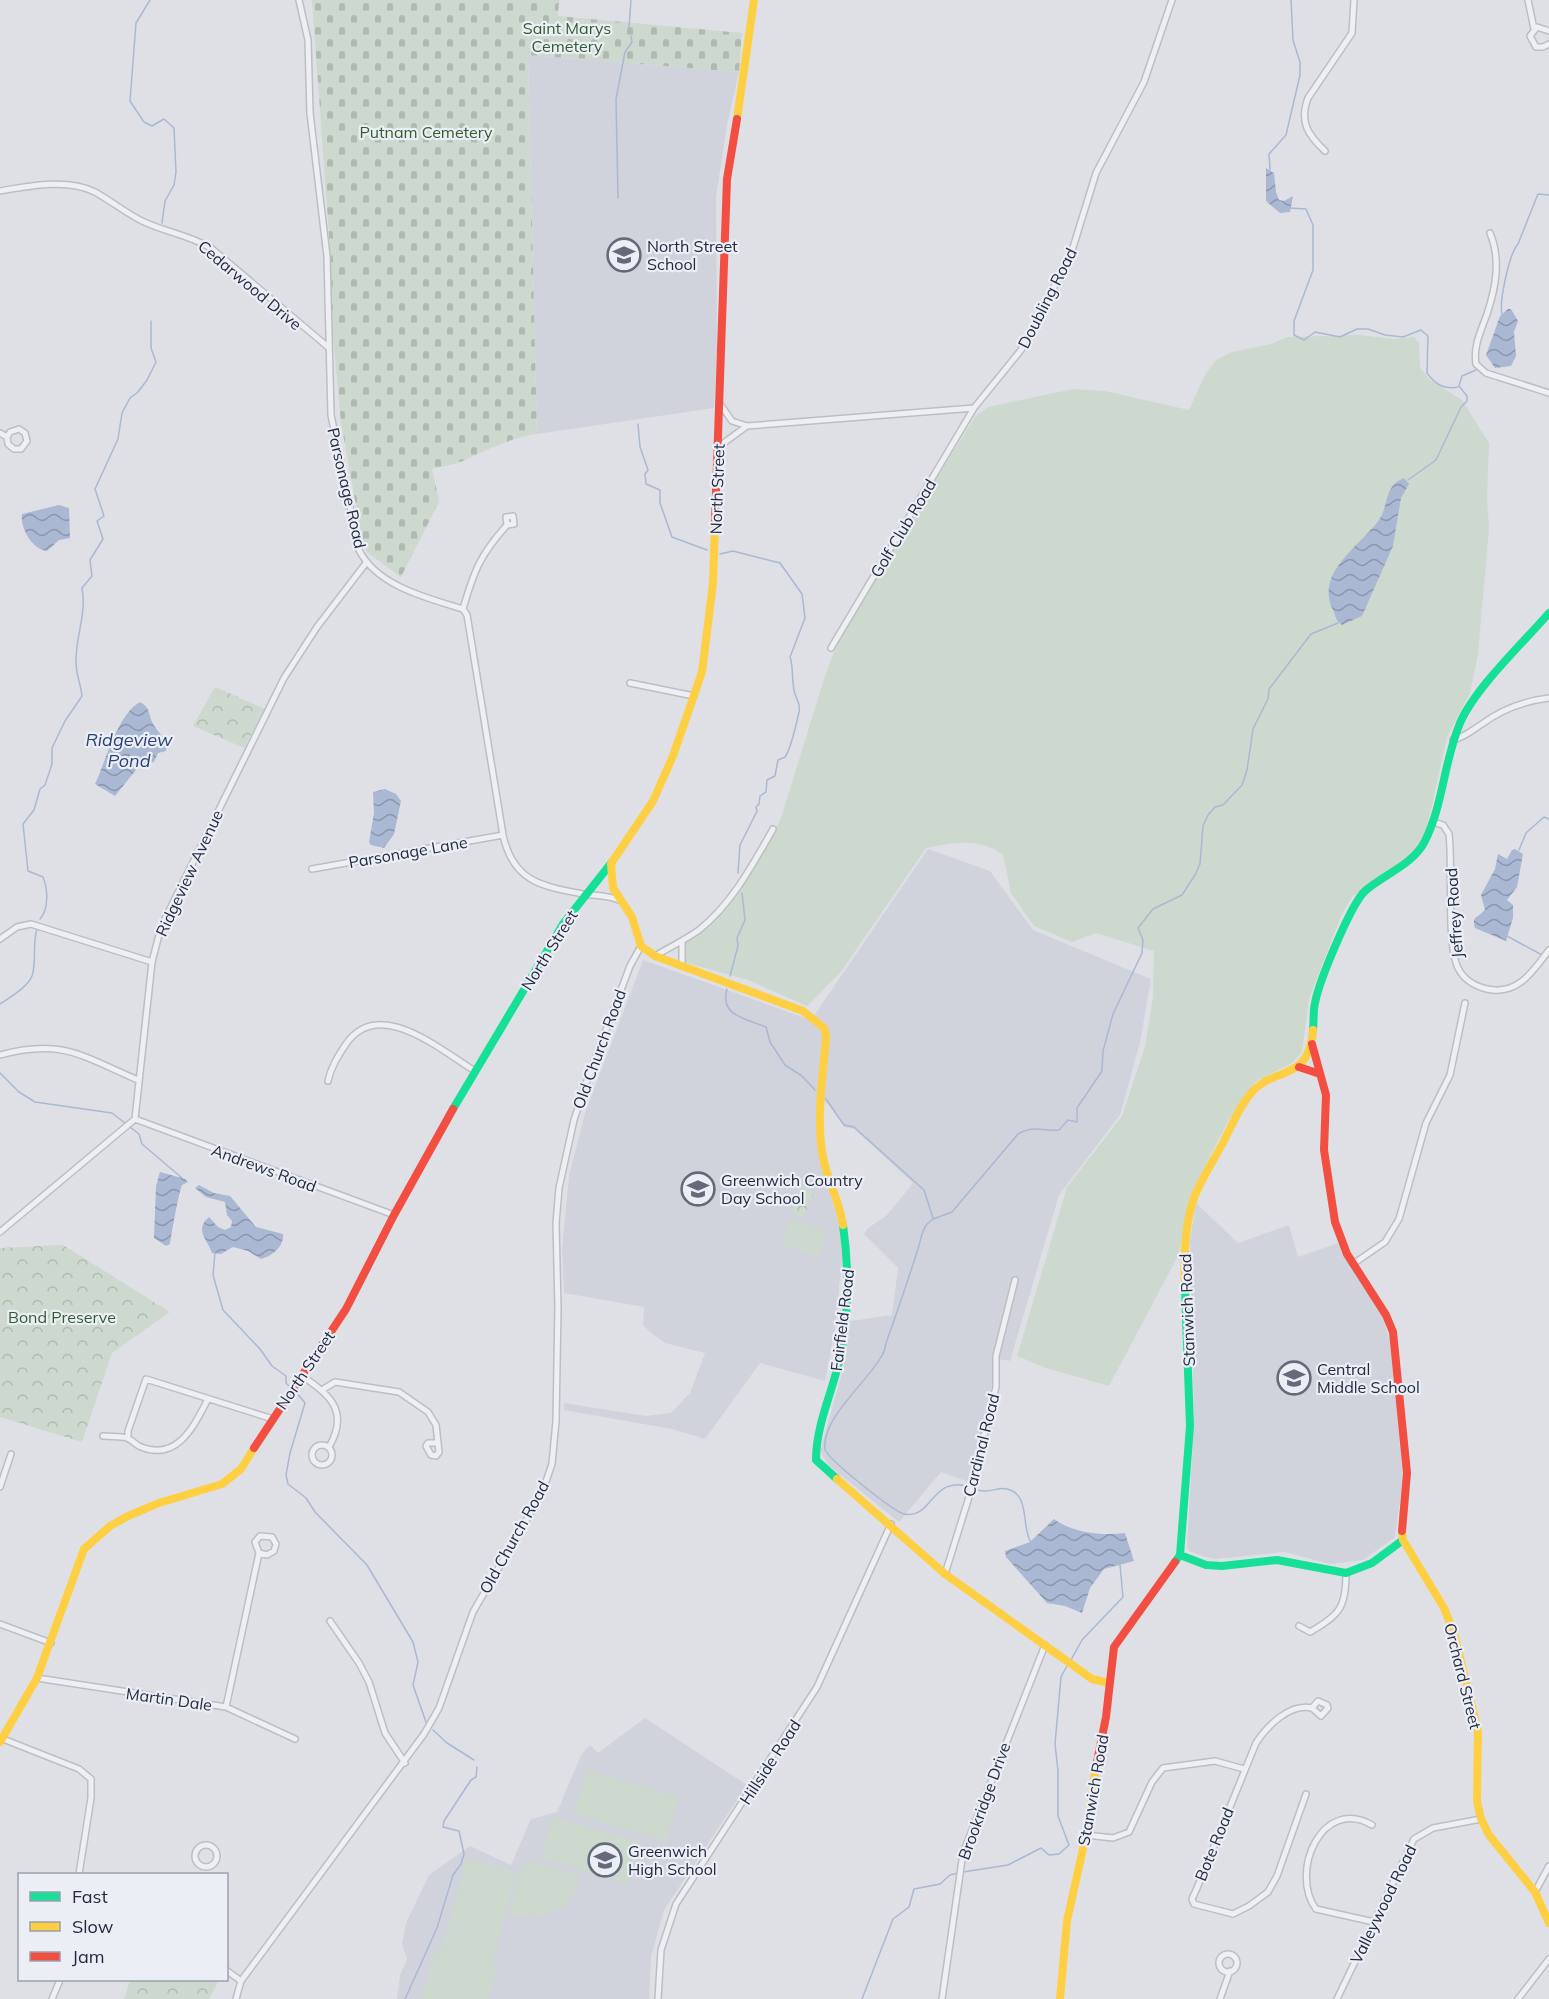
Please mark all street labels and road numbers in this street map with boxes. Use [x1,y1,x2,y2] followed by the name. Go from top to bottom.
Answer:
[194,236,306,334] street label: Cedarwood Drive
[1013,244,1081,352] street label: Doubling Road
[323,426,371,550] street label: Parsonage Road
[705,443,729,535] street label: North Street
[866,475,940,581] street label: Golf Club Road
[151,806,227,940] street label: Ridgeview Avenue
[347,832,469,872] street label: Parsonage Lane
[1441,867,1467,959] street label: Jeffrey Road
[516,906,582,994] street label: North Street
[568,986,630,1112] street label: Old Church Road
[209,1140,319,1196] street label: Andrews Road
[1175,1253,1199,1367] street label: Stanwich Road
[826,1268,858,1372] street label: Fairfield Road
[271,1326,339,1413] street label: North Street
[959,1391,1003,1499] street label: Cardinal Road
[475,1477,553,1597] street label: Old Church Road
[1440,1621,1486,1732] street label: Orchard Street
[125,1683,213,1715] street label: Martin Dale
[735,1716,805,1808] street label: Hillside Road
[1073,1733,1113,1847] street label: Stanwich Road
[953,1740,1015,1862] street label: Brookridge Drive
[1190,1804,1238,1884] street label: Bote Road
[1346,1841,1420,1967] street label: Valleywood Road

